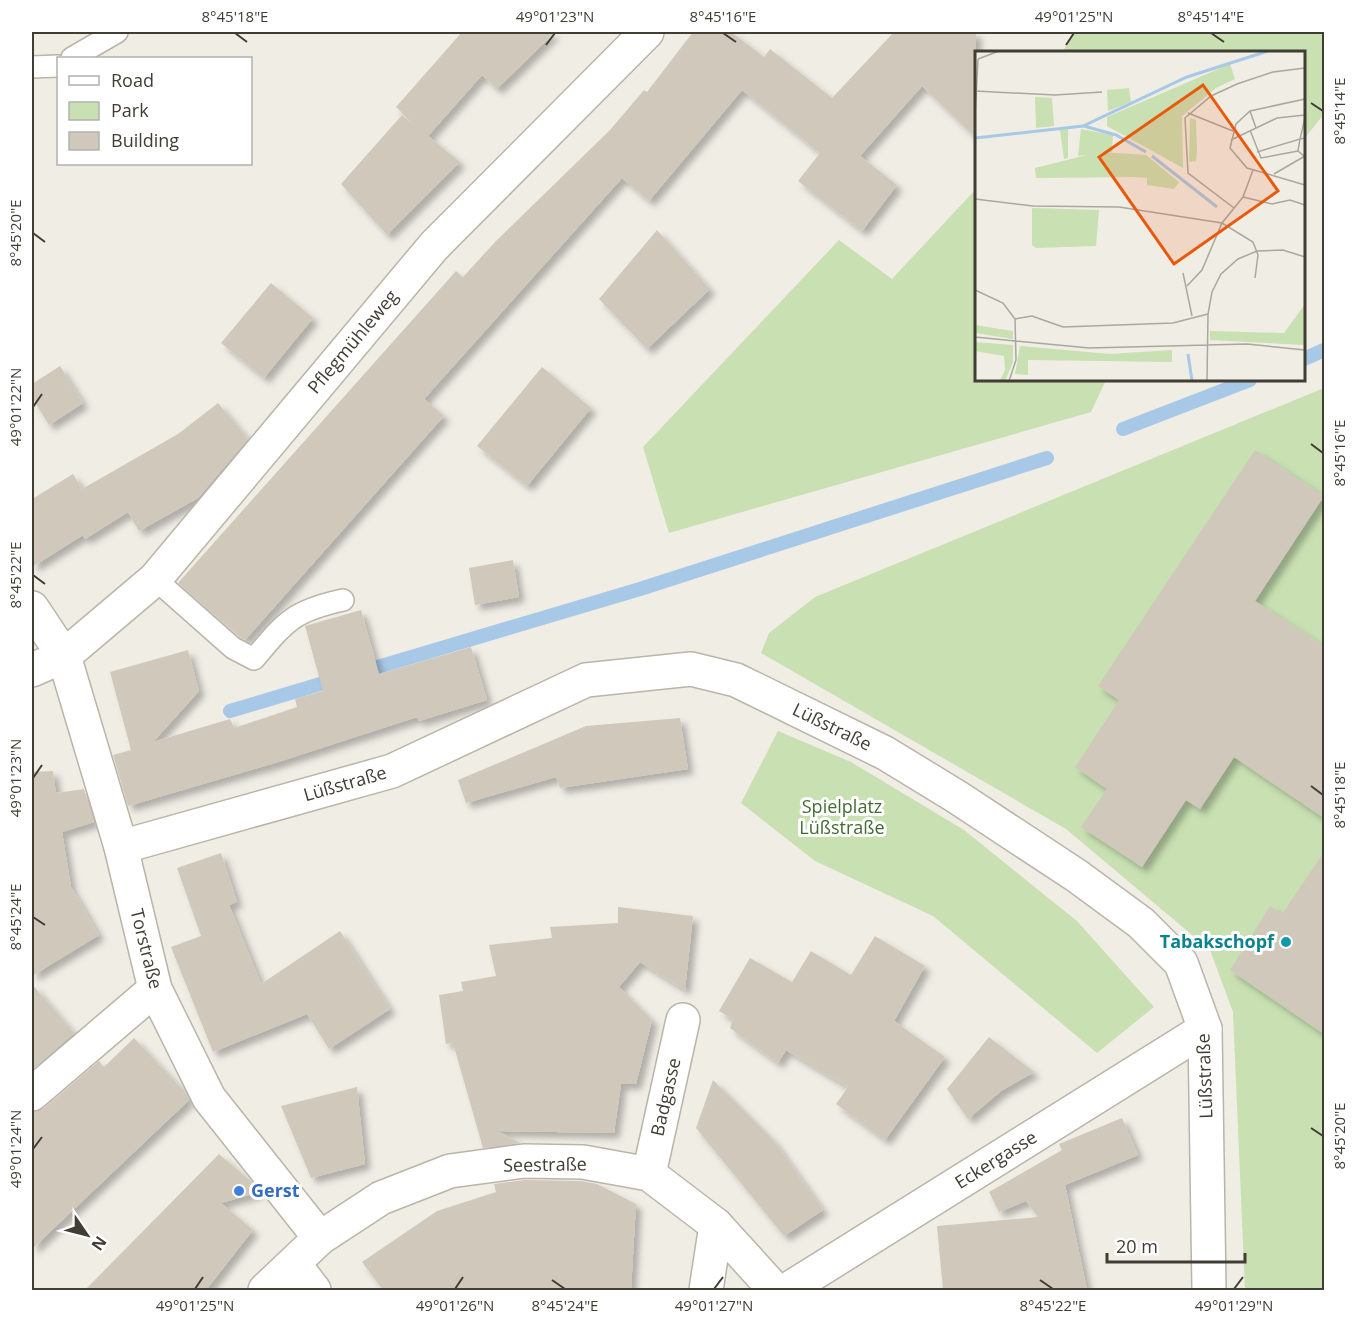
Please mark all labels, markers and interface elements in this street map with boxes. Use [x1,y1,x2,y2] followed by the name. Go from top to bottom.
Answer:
[202,6,268,26] text: 8°45'18"E
[516,6,594,26] text: 49°01'23"N
[690,6,756,26] text: 8°45'16"E
[1035,6,1113,26] text: 49°01'25"N
[1178,6,1244,26] text: 8°45'14"E
[975,51,1305,381] inset map
[57,57,252,165] legend
[111,68,154,92] text: Road
[1329,78,1349,144] text: 8°45'14"E
[111,98,149,122] text: Park
[111,128,179,152] text: Building
[5,200,25,266] text: 8°45'20"E
[302,284,403,398] street label: Pflegmühleweg
[5,368,25,446] text: 49°01'22"N
[1329,420,1349,486] text: 8°45'16"E
[5,542,25,608] text: 8°45'22"E
[789,697,876,756] street label: Lüßstraße
[5,739,25,817] text: 49°01'23"N
[300,760,389,806] street label: Lüßstraße
[1329,762,1349,828] text: 8°45'18"E
[799,794,885,839] park label: Spielplatz Lüßstraße
[5,884,25,950] text: 8°45'24"E
[125,906,169,991] street label: Torstraße
[1160,929,1275,953] place label: Tabakschopf
[1279,935,1293,949] marker: Tabakschopf
[1191,1033,1217,1119] street label: Lüßstraße
[644,1055,686,1138] street label: Badgasse
[1329,1103,1349,1169] text: 8°45'20"E
[5,1110,25,1188] text: 49°01'24"N
[950,1124,1041,1194] street label: Eckergasse
[503,1151,587,1177] street label: Seestraße
[251,1178,300,1202] place label: Gerst
[232,1184,246,1198] marker: Gerst
[57,1205,117,1265] north arrow
[1107,1226,1245,1264] scale bar
[87,1232,112,1255] text: N
[1116,1234,1158,1258] text: 20 m
[156,1295,234,1315] text: 49°01'25"N
[416,1295,494,1315] text: 49°01'26"N
[532,1295,598,1315] text: 8°45'24"E
[675,1295,753,1315] text: 49°01'27"N
[1020,1295,1086,1315] text: 8°45'22"E
[1195,1295,1273,1315] text: 49°01'29"N

